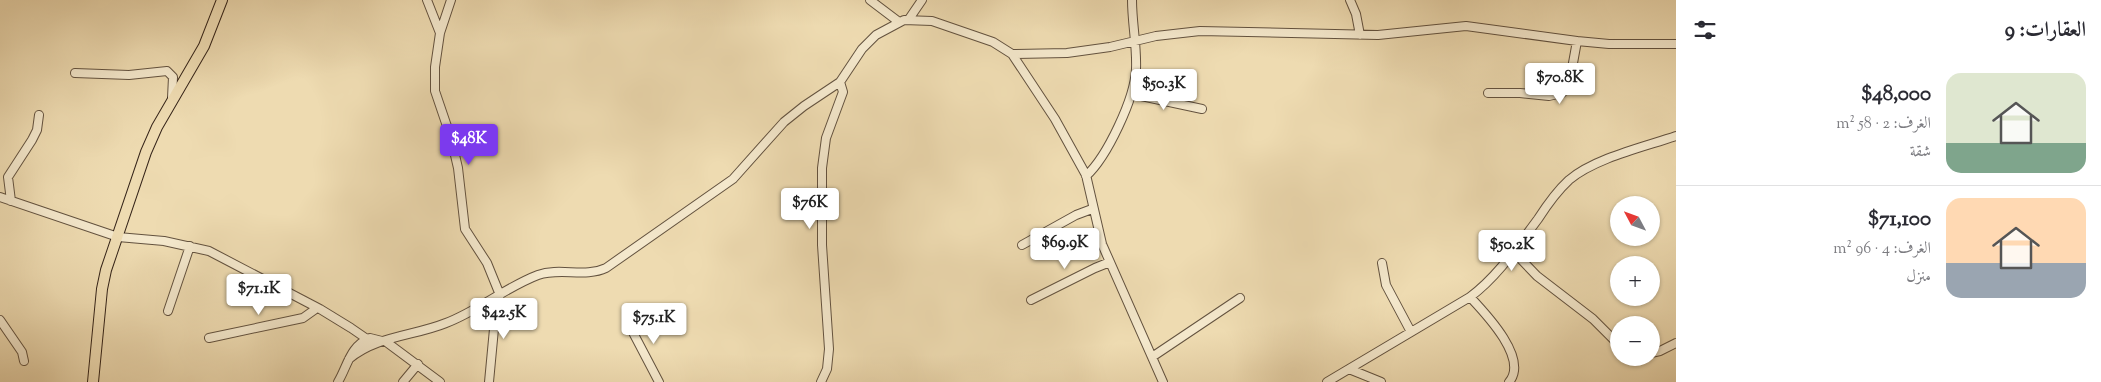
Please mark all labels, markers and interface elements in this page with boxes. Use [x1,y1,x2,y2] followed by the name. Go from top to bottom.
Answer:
[1691,16,1719,44] icon: filters
[2005,16,2086,46] text: العقارات: 9
[1519,62,1601,105] pin: $70.8K
[1536,67,1584,90] text: $70.8K
[1123,68,1205,111] pin: $50.3K
[1142,73,1186,96] text: $50.3K
[1861,80,1931,110] text: $48,000
[1986,93,2046,153] icon: home
[1836,113,1931,136] text: الغرف: 2 · 58 m²
[439,124,499,166] pin: $48K
[451,128,487,151] text: $48K
[1910,141,1931,164] text: شقة
[780,188,840,230] pin: $76K
[792,192,828,215] text: $76K
[1610,196,1660,246] north arrow
[1610,196,1660,366] map controls
[1868,205,1931,235] text: $71,100
[1986,218,2046,278] icon: home
[1024,228,1106,270] pin: $69.9K
[1471,230,1553,272] pin: $50.2K
[1041,232,1089,255] text: $69.9K
[1489,234,1535,257] text: $50.2K
[1833,238,1931,261] text: الغرف: 4 · 96 m²
[1610,256,1660,306] button: +
[1906,266,1931,289] text: منزل
[218,274,300,316] pin: $71.1K
[237,278,281,301] text: $71.1K
[463,298,545,340] pin: $42.5K
[481,302,527,325] text: $42.5K
[613,302,695,345] pin: $75.1K
[632,307,676,330] text: $75.1K
[1610,316,1660,366] button: −

